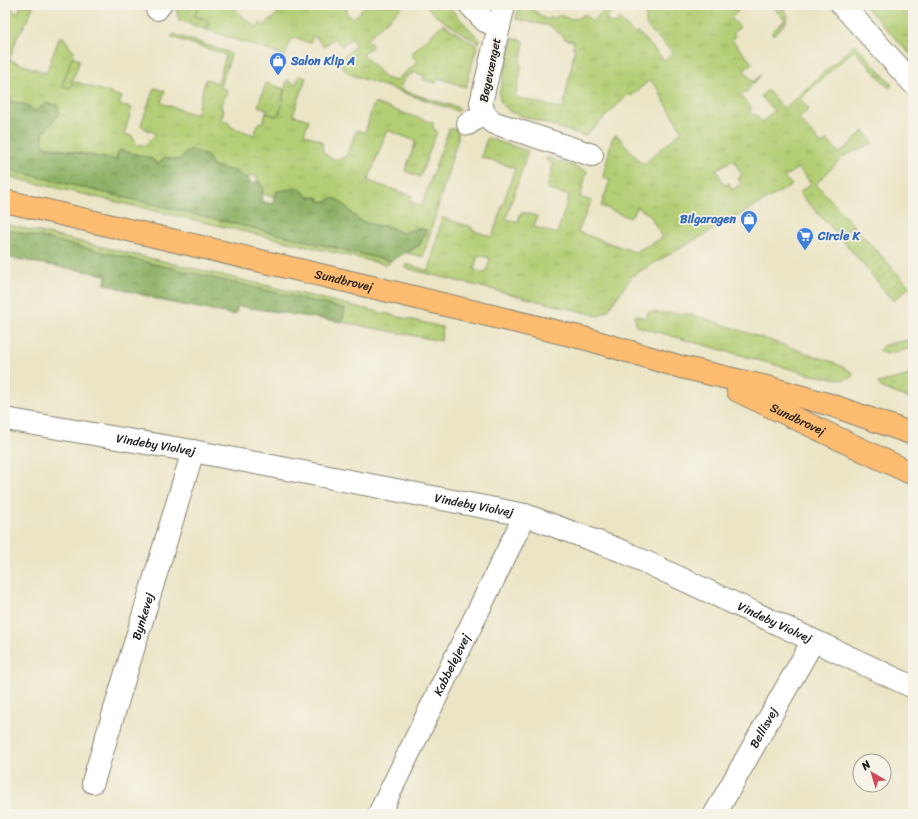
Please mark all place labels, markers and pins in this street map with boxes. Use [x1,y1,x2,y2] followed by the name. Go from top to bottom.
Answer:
[290,50,355,72] place label: Salon Klip A
[268,51,288,76] shop icon: Salon Klip A
[680,208,737,230] place label: Bilgaragen
[739,209,759,234] shop icon: Bilgaragen
[817,225,861,247] place label: Circle K
[795,226,815,251] supermarket icon: Circle K

